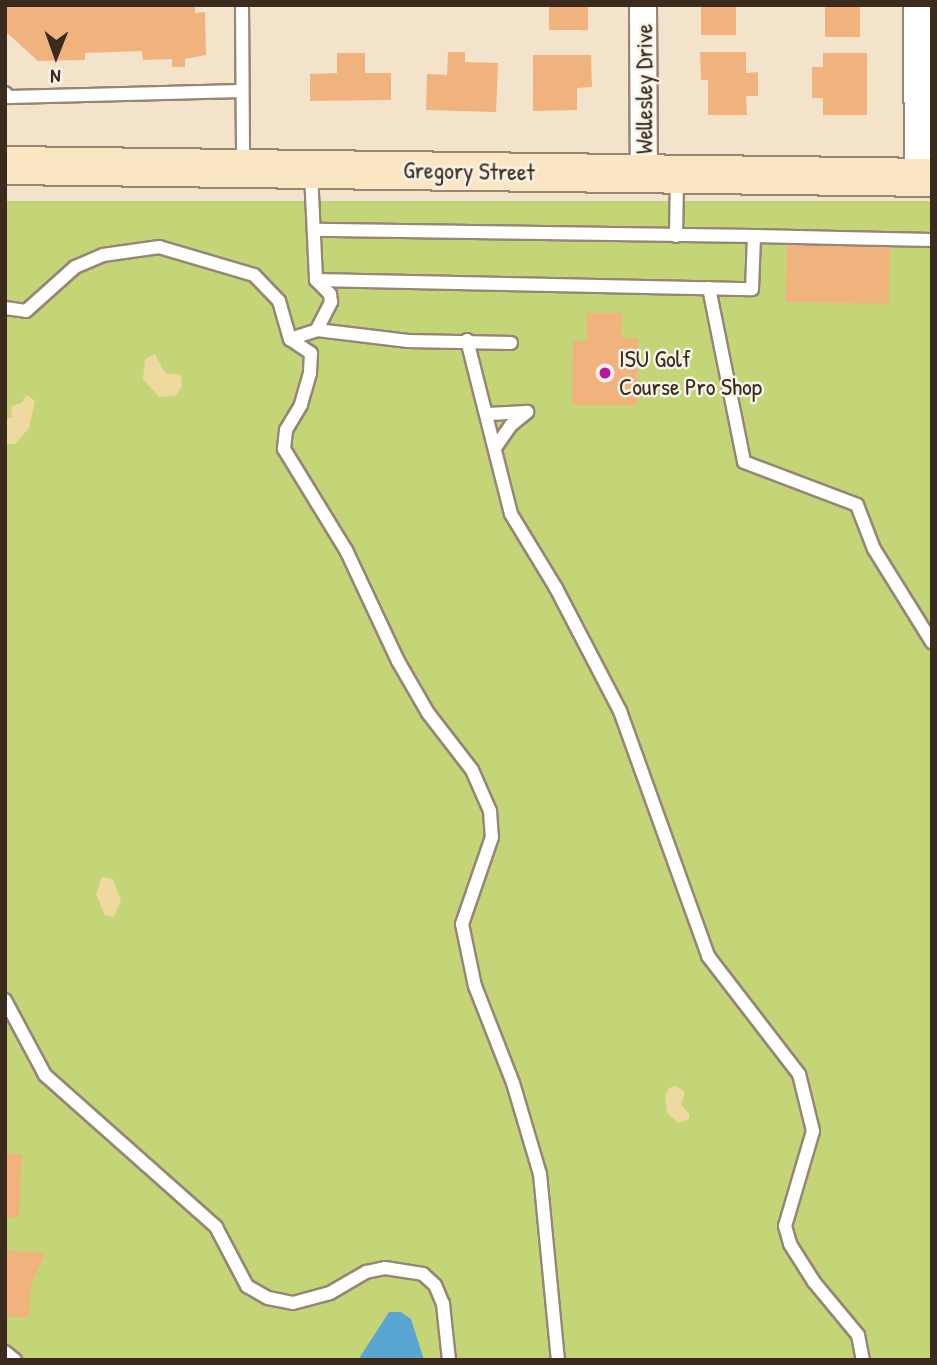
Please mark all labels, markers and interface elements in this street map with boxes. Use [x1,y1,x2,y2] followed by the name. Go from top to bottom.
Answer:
[21,21,91,91] north arrow
[630,24,658,154] street label: Wellesley Drive
[50,64,61,90] text: N
[403,155,535,187] street label: Gregory Street
[619,345,762,401] place label: ISU Golf Course Pro Shop
[597,365,613,381] marker: ISU Golf Course Pro Shop

